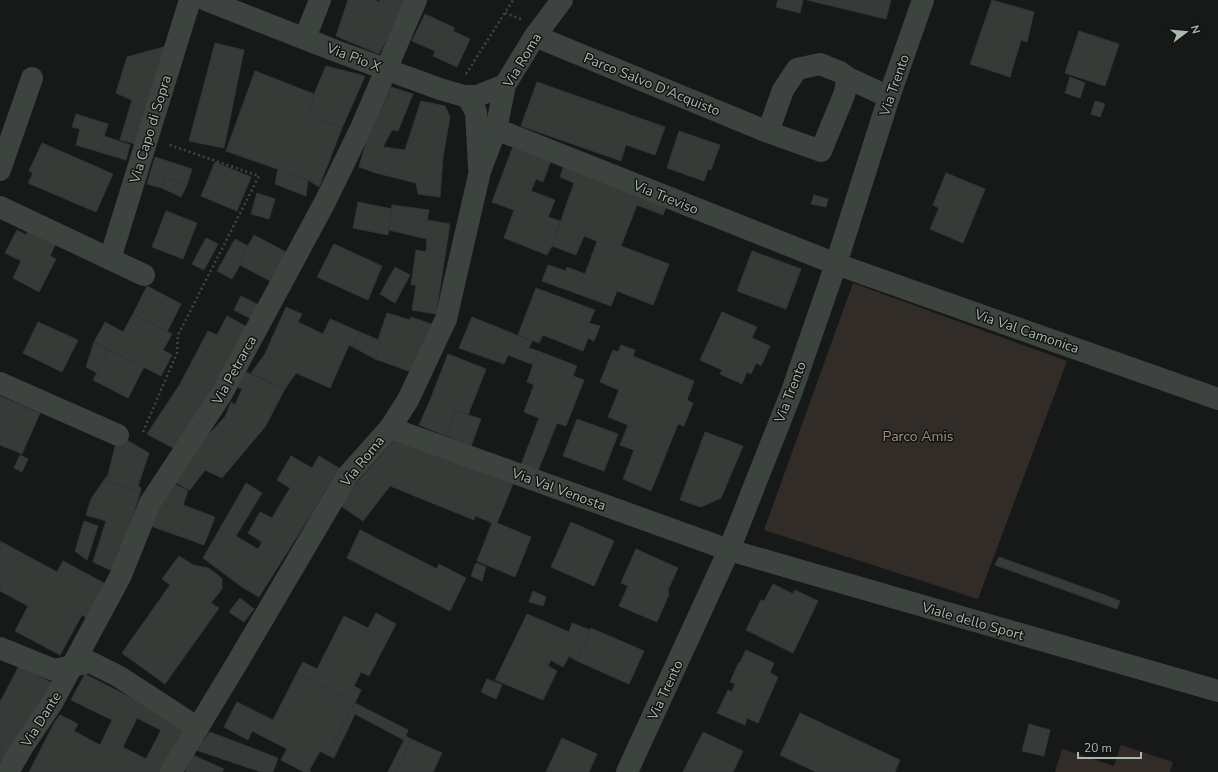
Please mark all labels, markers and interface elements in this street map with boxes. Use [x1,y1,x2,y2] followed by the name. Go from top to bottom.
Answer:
[1166,12,1206,52] north arrow
[1187,23,1203,35] text: N
[498,30,546,92] street label: Via Roma
[323,38,384,76] street label: Via Pio X
[581,48,723,121] street label: Parco Salvo D'Acquisto
[875,52,914,120] street label: Via Trento
[125,73,176,186] street label: Via Capo di Sopra
[630,175,701,219] street label: Via Treviso
[971,304,1082,358] street label: Via Val Camonica
[207,332,261,409] street label: Via Petrarca
[770,359,811,426] street label: Via Trento
[883,427,954,446] park label: Parco Amis
[335,432,389,492] street label: Via Roma
[508,463,609,515] street label: Via Val Venosta
[919,598,1026,645] street label: Viale dello Sport
[643,657,688,724] street label: Via Trento
[16,688,66,751] street label: Via Dante
[1078,734,1141,760] scale bar
[1084,740,1112,756] text: 20 m

